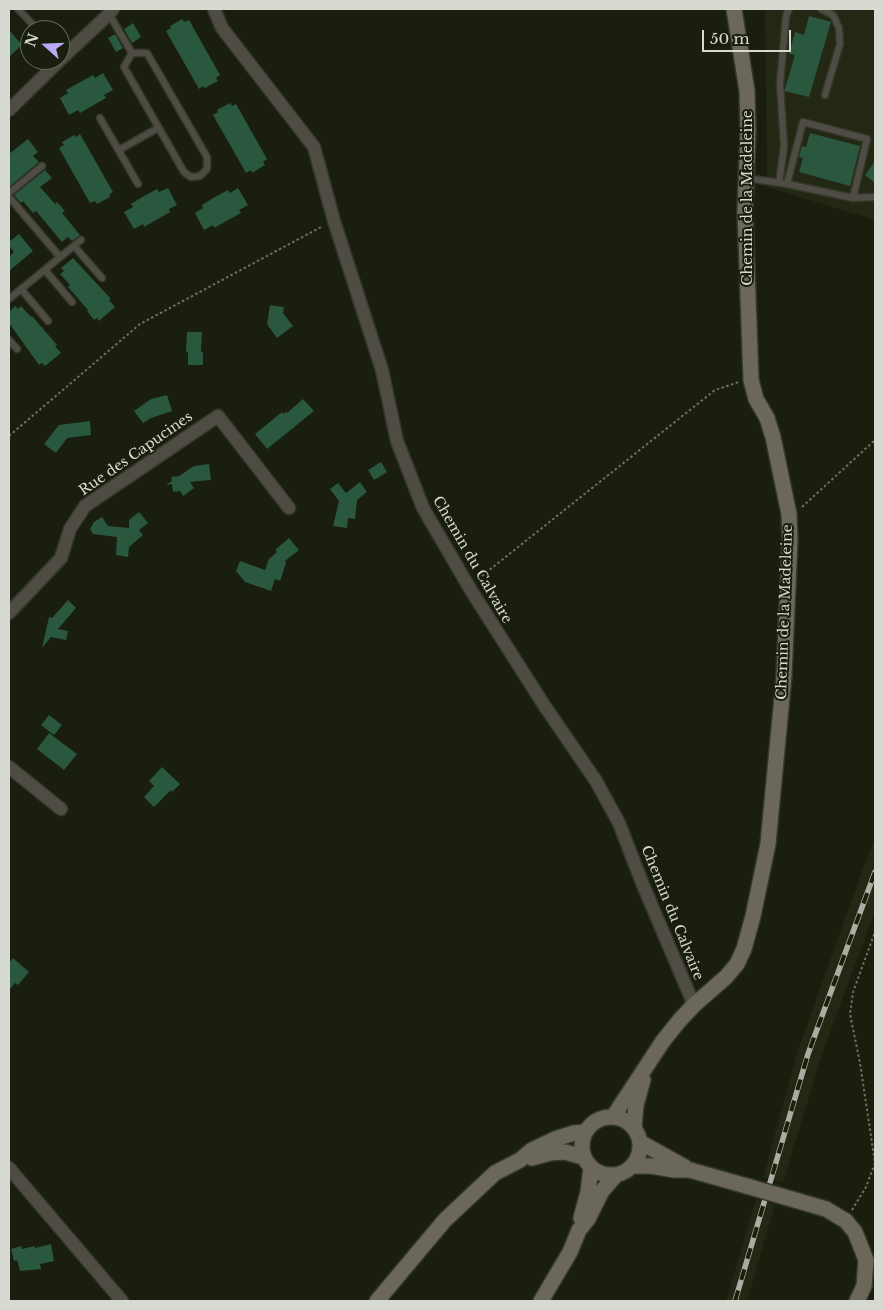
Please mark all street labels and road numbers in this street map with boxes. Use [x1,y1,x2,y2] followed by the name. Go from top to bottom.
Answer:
[740,110,756,286] street label: Chemin de la Madeleine
[76,409,196,499] street label: Rue des Capucines
[429,493,515,627] street label: Chemin du Calvaire
[774,524,796,700] street label: Chemin de la Madeleine
[637,843,707,983] street label: Chemin du Calvaire

